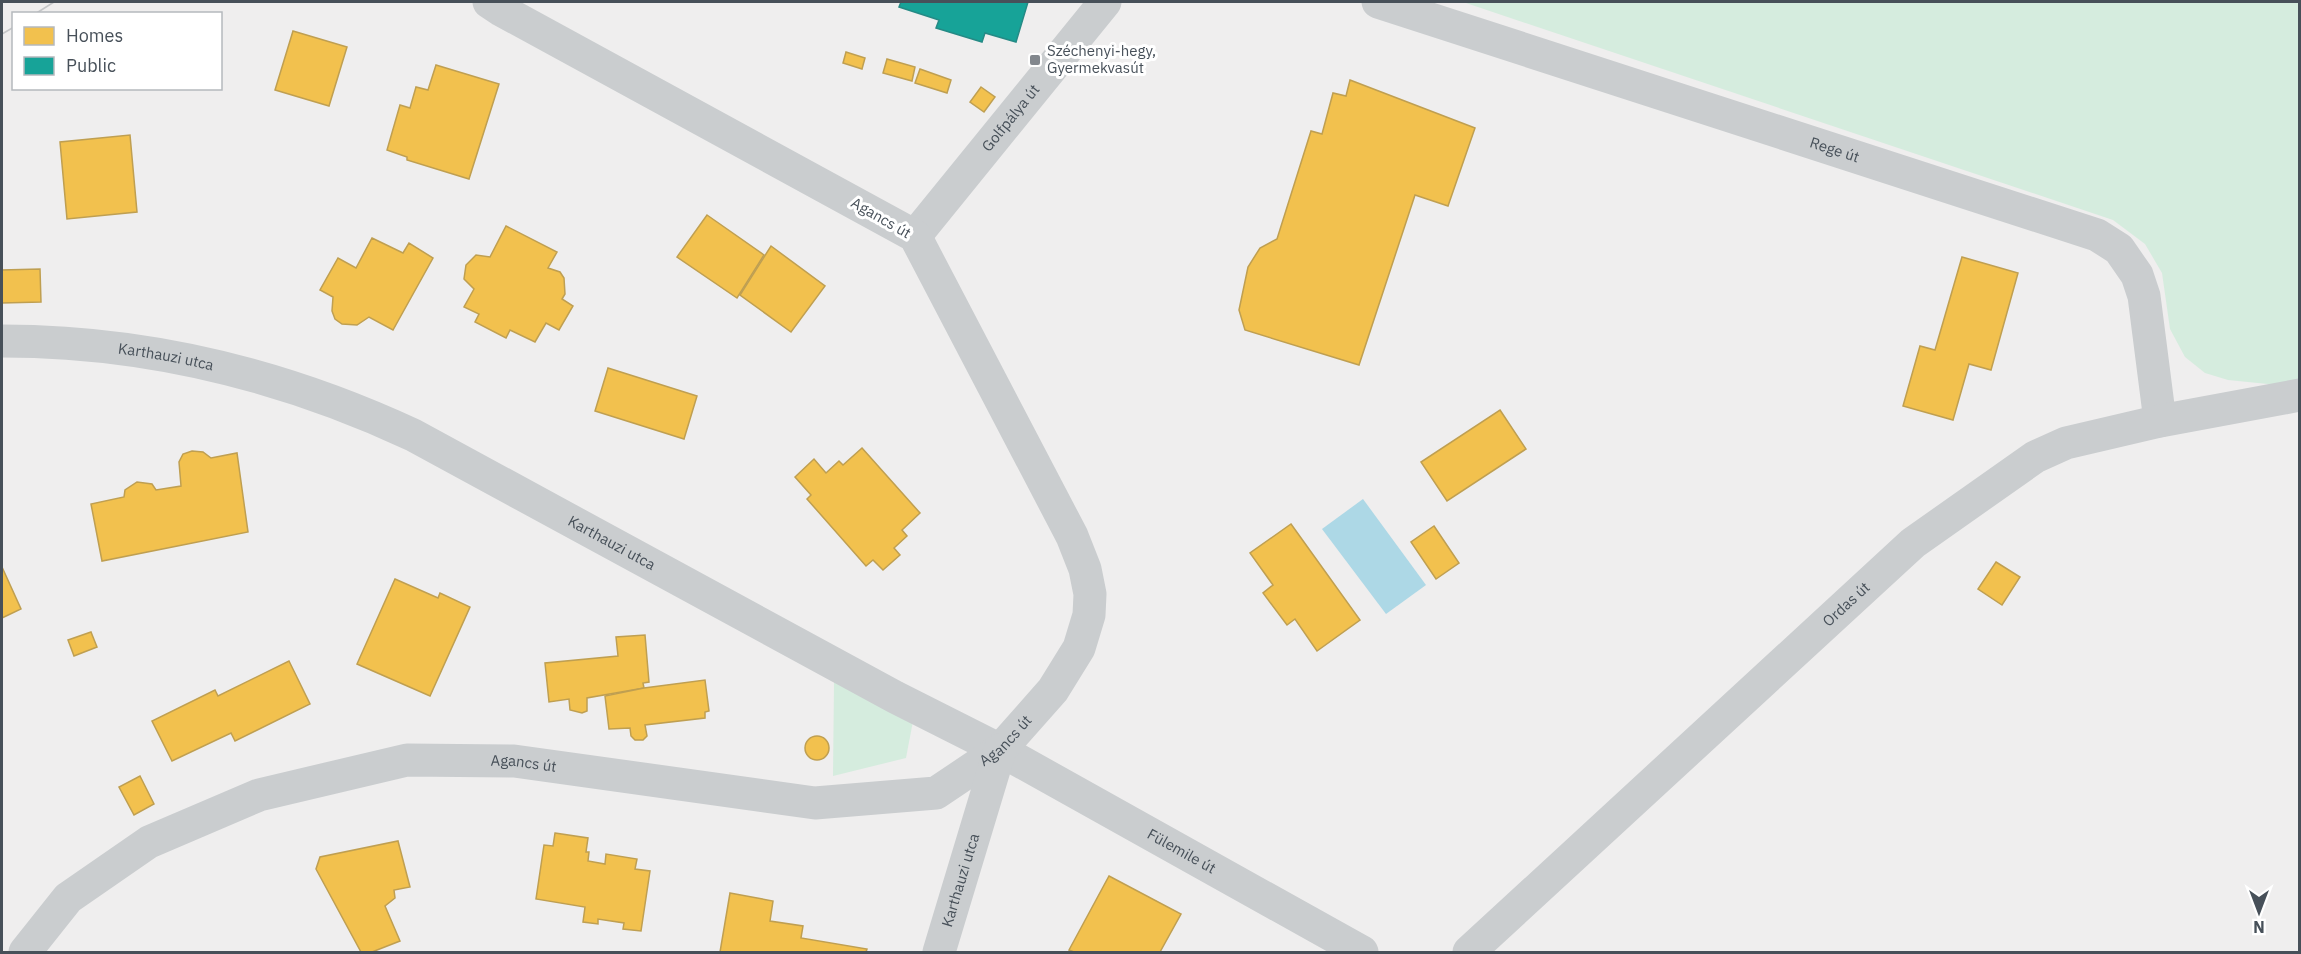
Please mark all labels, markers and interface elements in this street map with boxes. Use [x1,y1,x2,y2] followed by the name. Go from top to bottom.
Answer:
[12,12,222,90] legend
[66,24,123,47] text: Homes
[1047,41,1156,77] place label: Széchenyi-hegy, Gyermekvasút
[1028,53,1042,67] marker: Széchenyi-hegy, Gyermekvasút
[66,54,116,77] text: Public
[977,80,1043,155] street label: Golfpálya út
[1808,133,1862,166] street label: Rege út
[848,193,915,242] street label: Agancs út
[117,339,216,374] street label: Karthauzi utca
[565,511,659,574] street label: Karthauzi utca
[1818,578,1874,631] street label: Ordas út
[976,711,1036,770] street label: Agancs út
[491,751,558,776] street label: Agancs út
[1144,824,1219,878] street label: Fülemile út
[937,831,983,929] street label: Karthauzi utca
[2229,882,2289,942] north arrow
[2253,917,2265,937] text: N

